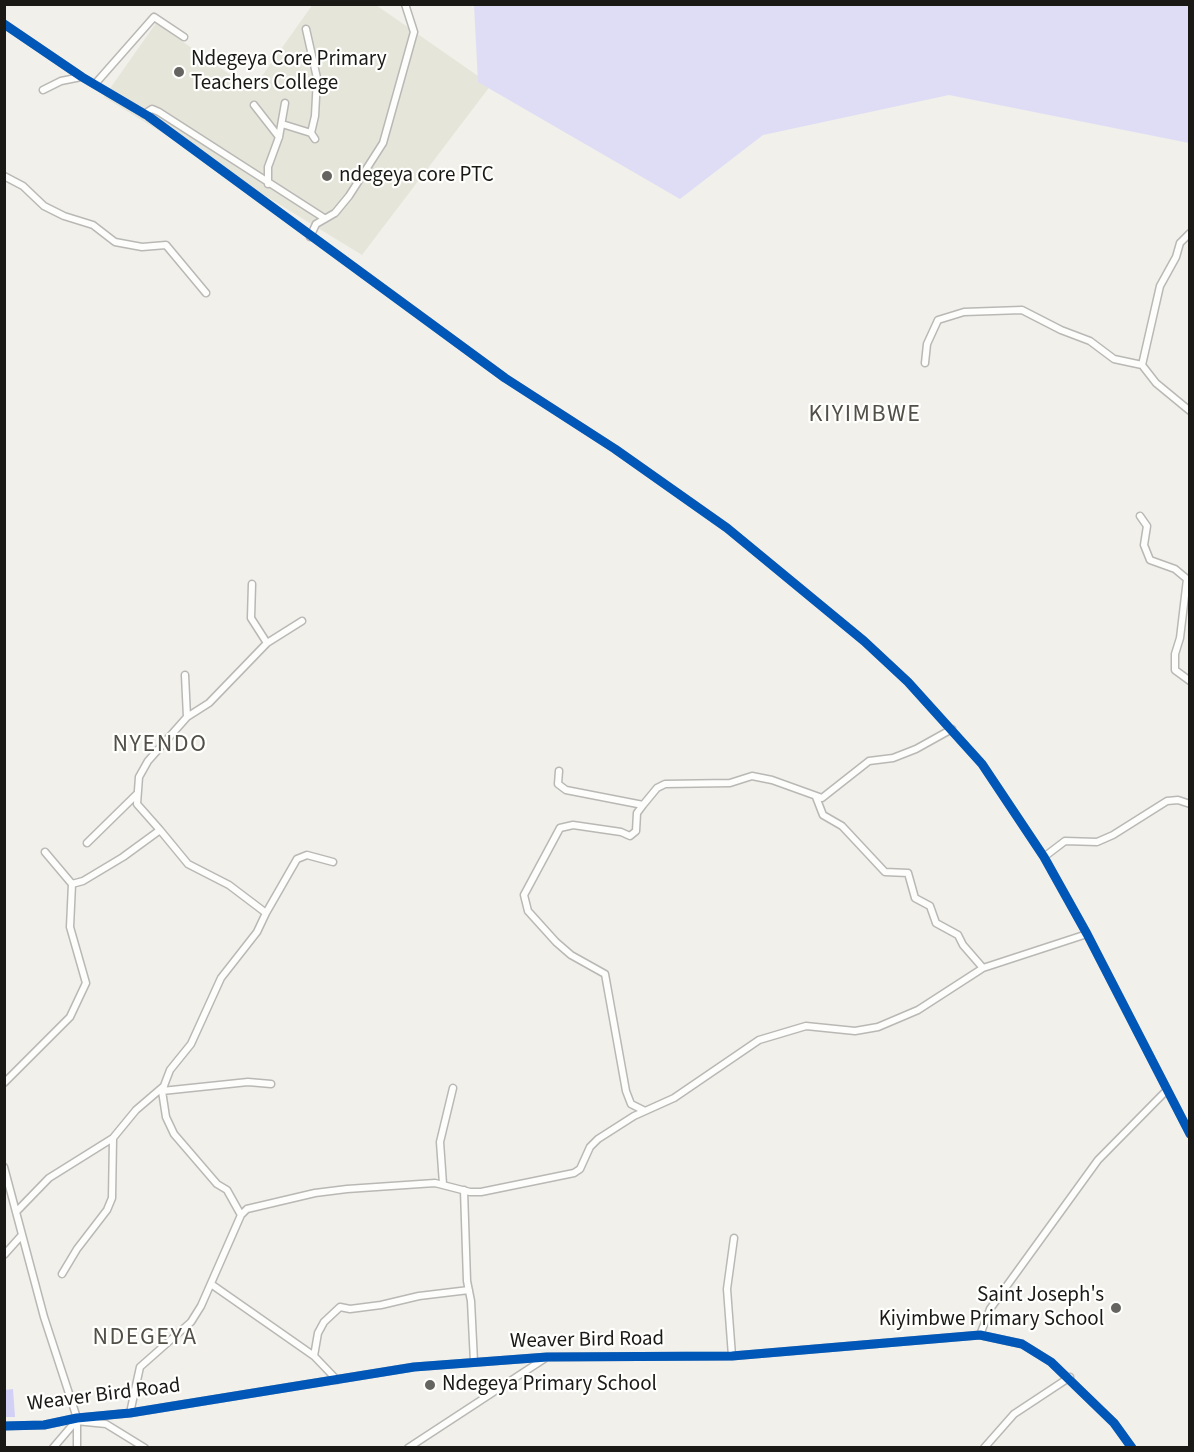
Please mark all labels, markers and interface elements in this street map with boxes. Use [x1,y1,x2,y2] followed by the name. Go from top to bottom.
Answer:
[191,47,386,97] place label: Ndegeya Core Primary Teachers College
[172,65,186,79] marker: Ndegeya Core Primary Teachers College
[339,163,494,189] place label: ndegeya core PTC
[320,169,334,183] marker: ndegeya core PTC
[809,402,921,430] district label: KIYIMBWE
[113,732,207,760] district label: NYENDO
[879,1283,1104,1333] place label: Saint Joseph's Kiyimbwe Primary School
[1109,1301,1123,1315] marker: Saint Joseph's Kiyimbwe Primary School
[92,1325,198,1353] district label: NDEGEYA
[510,1327,664,1355] street label: Weaver Bird Road
[442,1372,657,1398] place label: Ndegeya Primary School
[26,1374,182,1418] street label: Weaver Bird Road
[423,1378,437,1392] marker: Ndegeya Primary School

